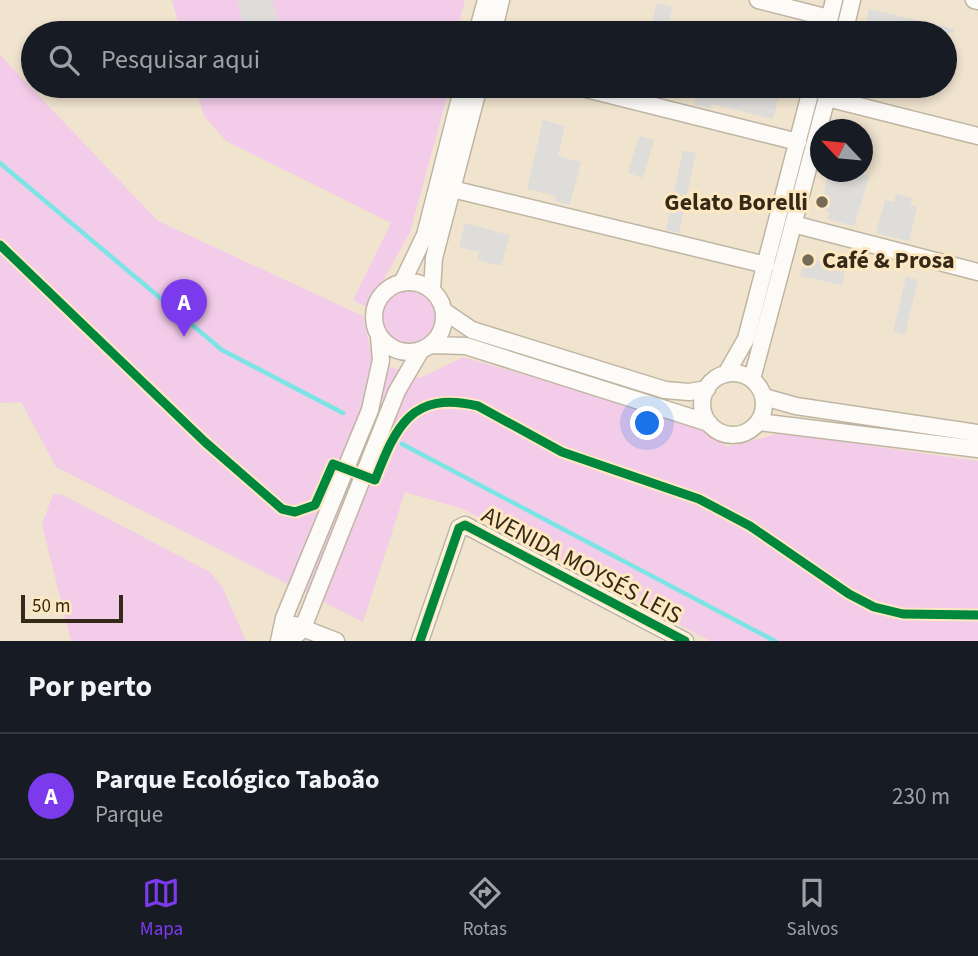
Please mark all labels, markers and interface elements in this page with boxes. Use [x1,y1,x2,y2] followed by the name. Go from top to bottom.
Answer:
[21,21,957,98] search box
[45,41,83,79] icon: search
[101,41,260,78] text: Pesquisar aqui
[810,119,873,182] north arrow
[664,185,808,220] place label: Gelato Borelli
[814,194,830,210] marker: Gelato Borelli
[822,243,955,278] place label: Café & Prosa
[800,252,816,268] marker: Café & Prosa
[161,279,207,337] pin: A
[630,406,664,440] your location
[475,498,688,633] street label: AVENIDA MOYSÉS LEIS
[21,592,122,624] scale bar
[32,593,70,620] text: 50 m
[28,665,152,708] text: Por perto
[95,761,379,798] text: Parque Ecológico Taboão
[44,780,58,813] text: A
[892,780,950,813] text: 230 m
[95,798,163,831] text: Parque
[140,874,183,943] tab: Mapa
[463,874,507,943] tab: Rotas
[787,874,838,943] tab: Salvos

